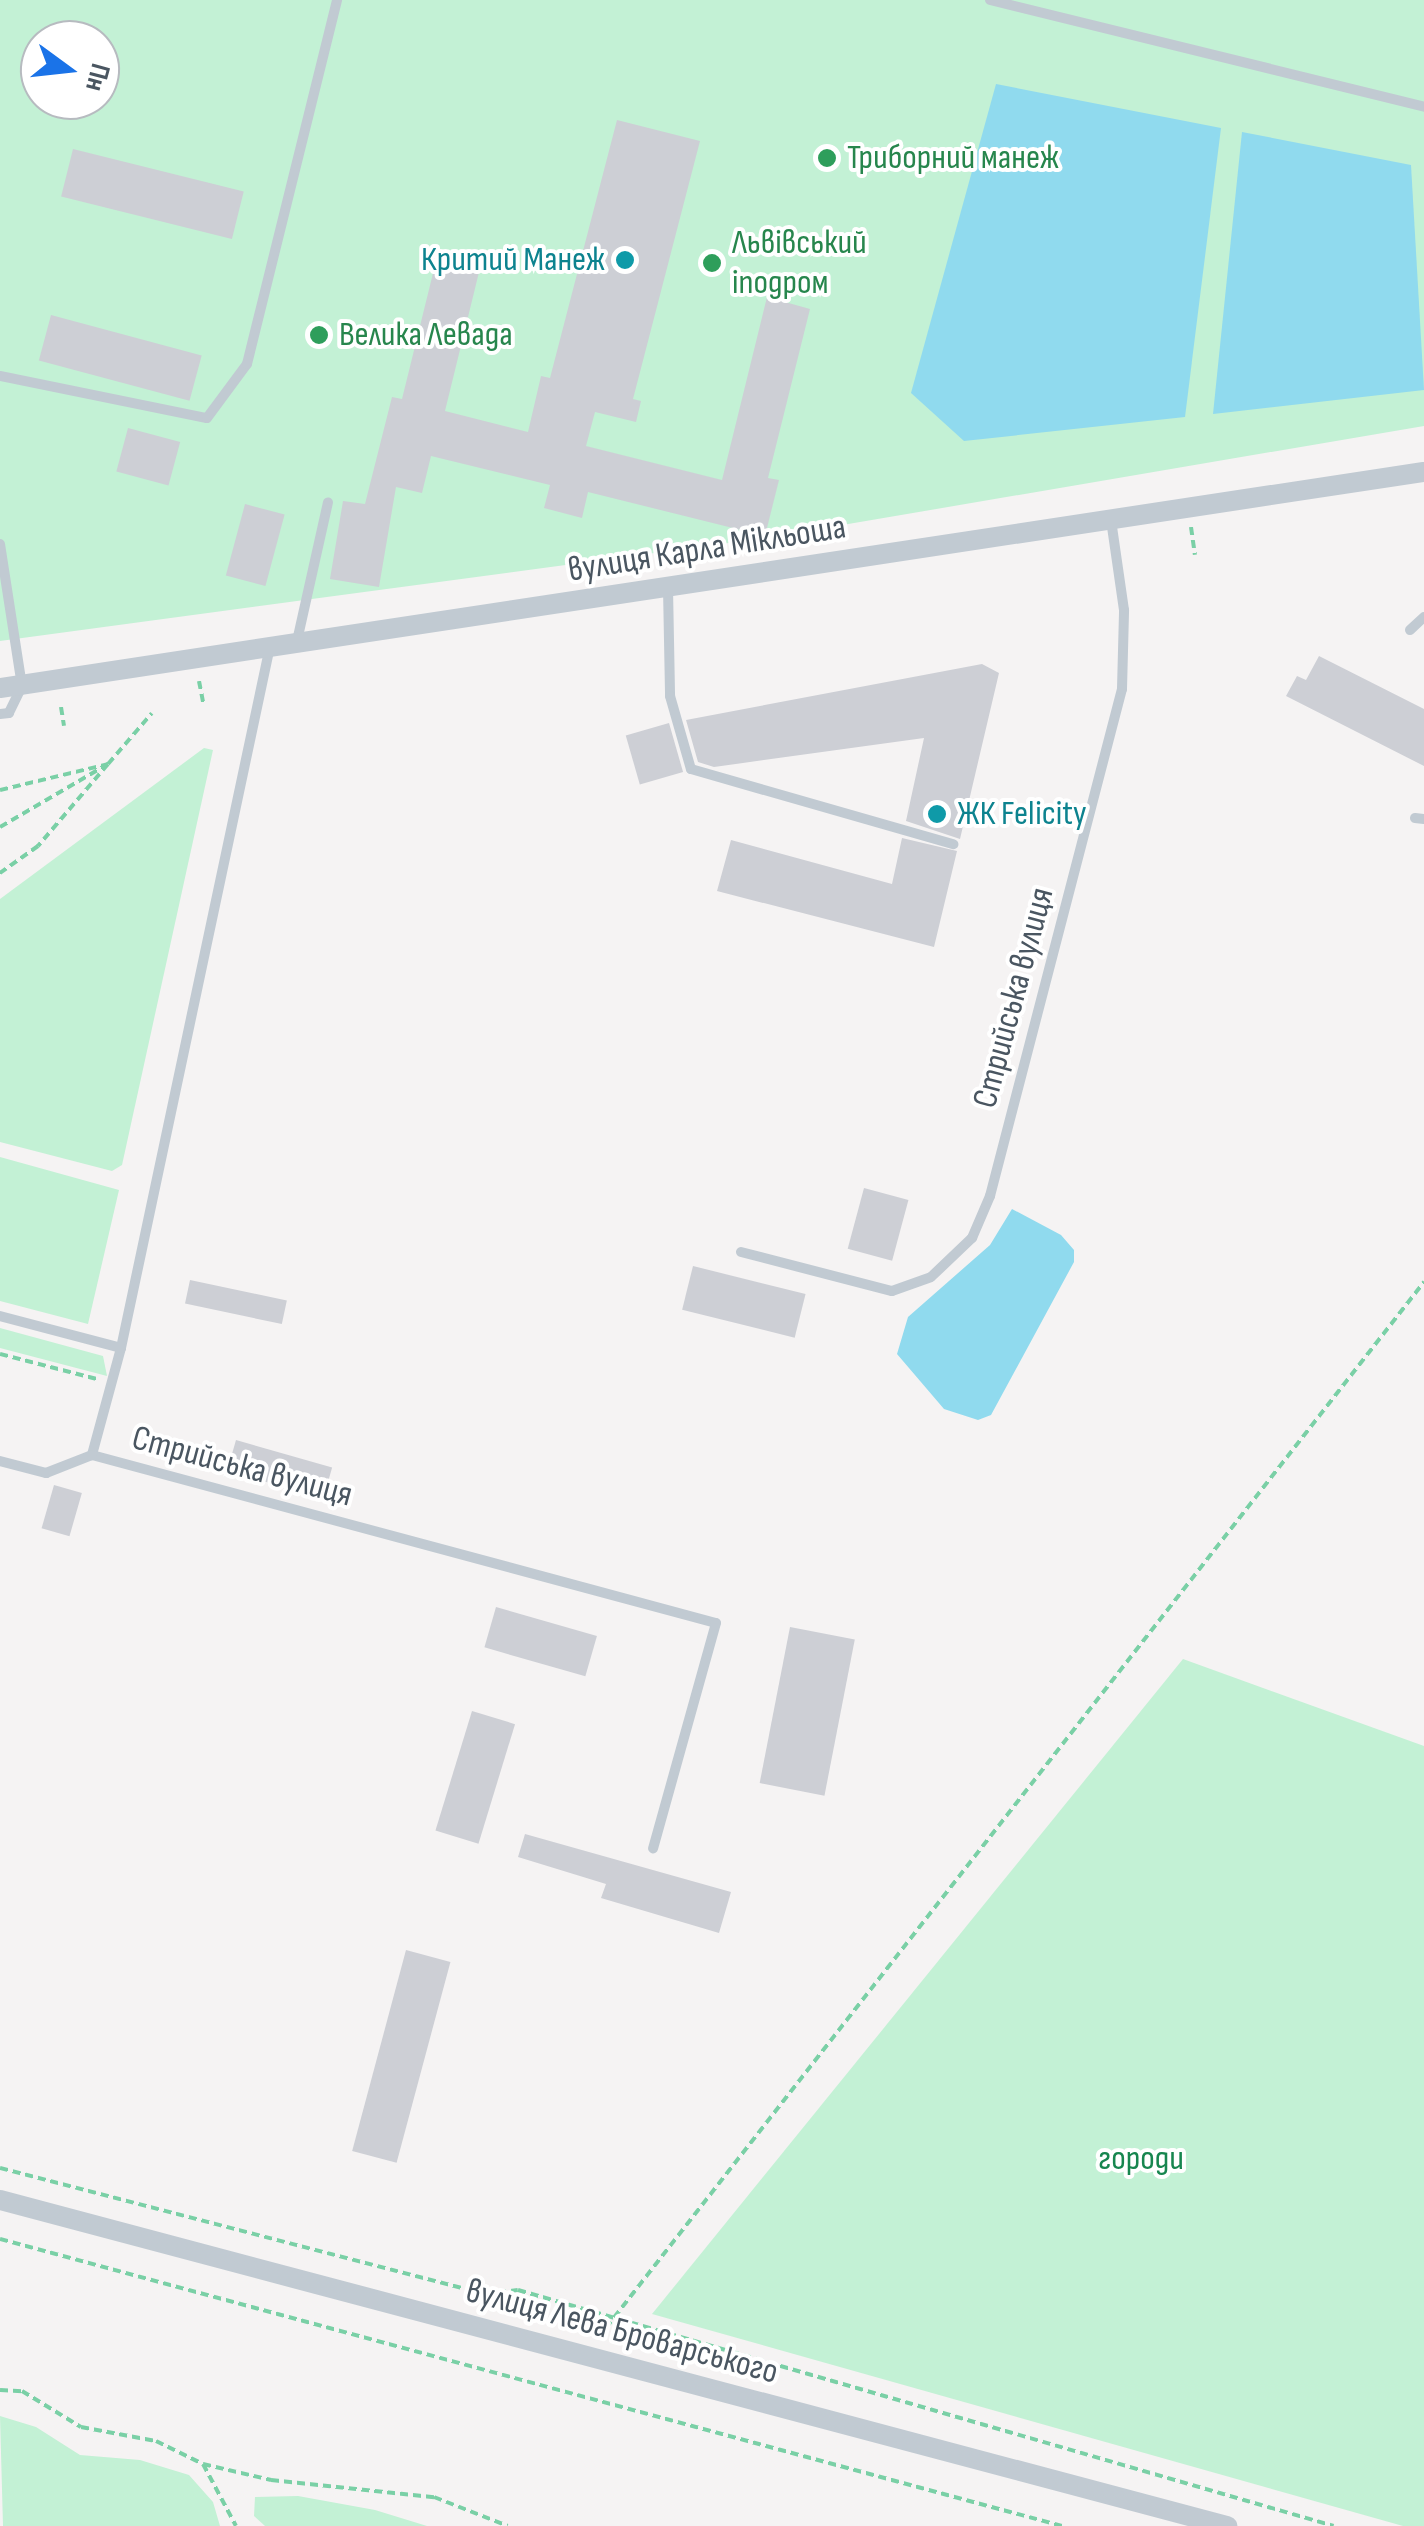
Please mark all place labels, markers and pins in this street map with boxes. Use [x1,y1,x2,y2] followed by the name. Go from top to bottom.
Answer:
[847,137,1059,179] place label: Триборний манеж
[816,147,838,169] marker: Триборний манеж
[732,222,867,304] place label: Львівський іподром
[421,239,605,281] place label: Критий Манеж
[614,249,636,271] marker: Критий Манеж
[701,252,723,274] marker: Львівський іподром
[339,314,513,356] place label: Велика Левада
[308,324,330,346] marker: Велика Левада
[957,793,1086,835] place label: ЖК Felicity
[926,803,948,825] marker: ЖК Felicity

